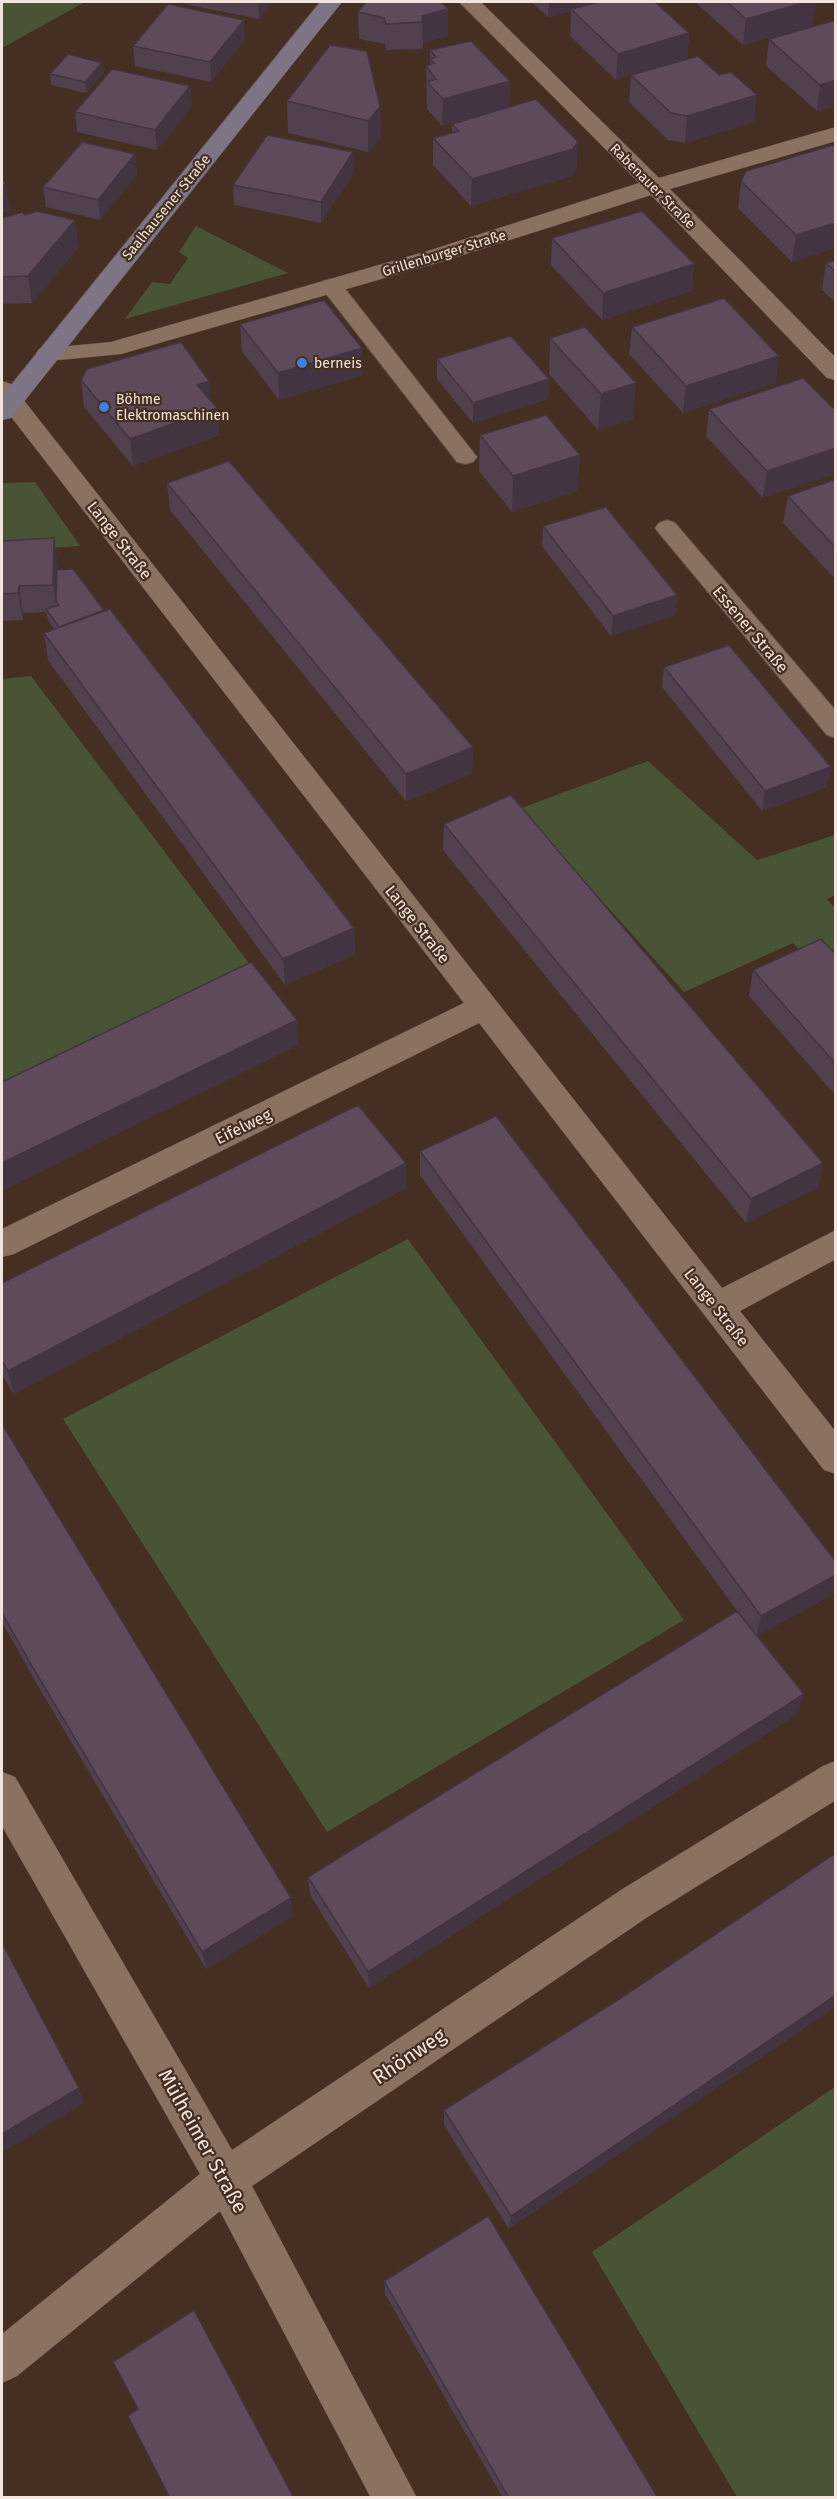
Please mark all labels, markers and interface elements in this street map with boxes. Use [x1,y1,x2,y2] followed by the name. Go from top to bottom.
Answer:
[606,140,699,233] street label: Rabenauer Straße
[119,151,214,264] street label: Saalhausener Straße
[380,227,508,280] street label: Grillenburger Straße
[314,355,362,372] place label: berneis
[295,356,309,370] marker: berneis
[116,391,229,424] place label: Böhme Elektromaschinen
[97,400,111,414] marker: Böhme Elektromaschinen
[83,497,156,583] street label: Lange Straße
[709,582,792,677] street label: Essener Straße
[381,881,454,967] street label: Lange Straße
[212,1104,275,1148] street label: Eifelweg
[680,1264,753,1350] street label: Lange Straße
[368,2023,451,2089] street label: Rhönweg
[153,2065,253,2217] street label: Mülheimer Straße

